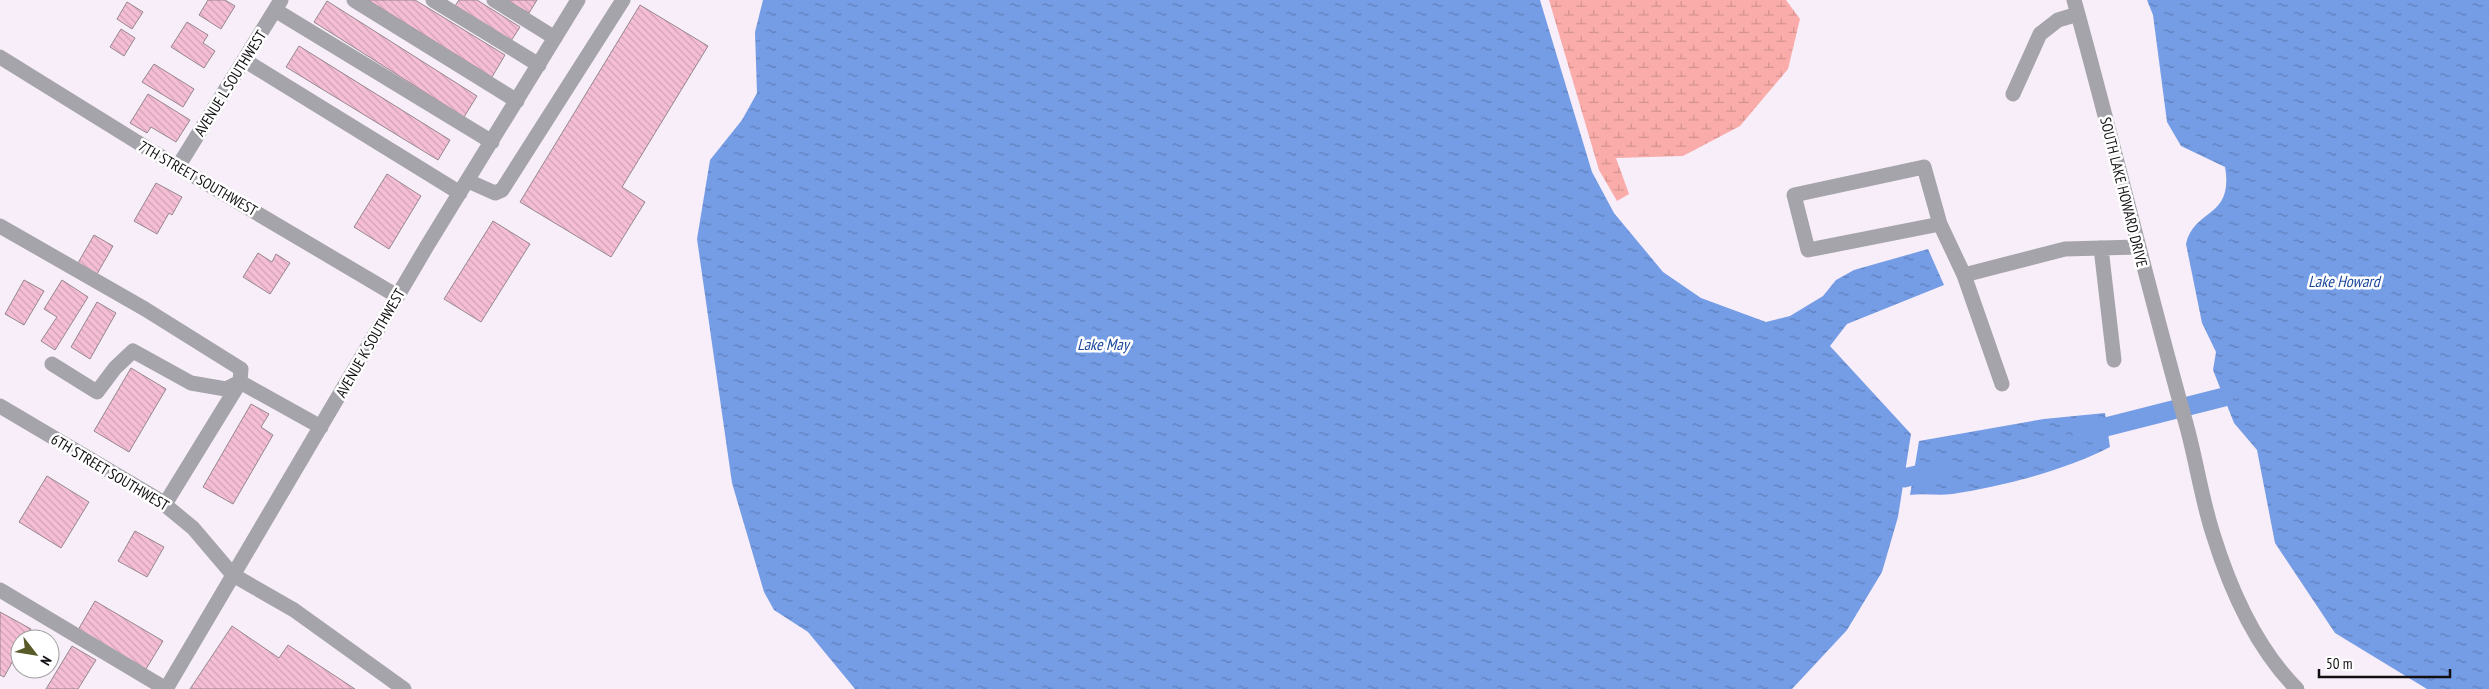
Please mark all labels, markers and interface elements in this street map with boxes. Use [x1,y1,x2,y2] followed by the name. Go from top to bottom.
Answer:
[190,26,270,139] street label: AVENUE L SOUTHWEST
[2096,115,2152,269] street label: SOUTH LAKE HOWARD DRIVE
[135,136,261,220] street label: 7TH STREET SOUTHWEST
[2308,271,2382,291] water label: Lake Howard
[331,285,409,401] street label: AVENUE K SOUTHWEST
[1077,334,1131,354] water label: Lake May
[48,429,173,515] street label: 6TH STREET SOUTHWEST
[10,629,60,679] north arrow
[2319,646,2450,678] scale bar
[36,653,56,669] text: N
[2326,654,2352,673] text: 50 m

